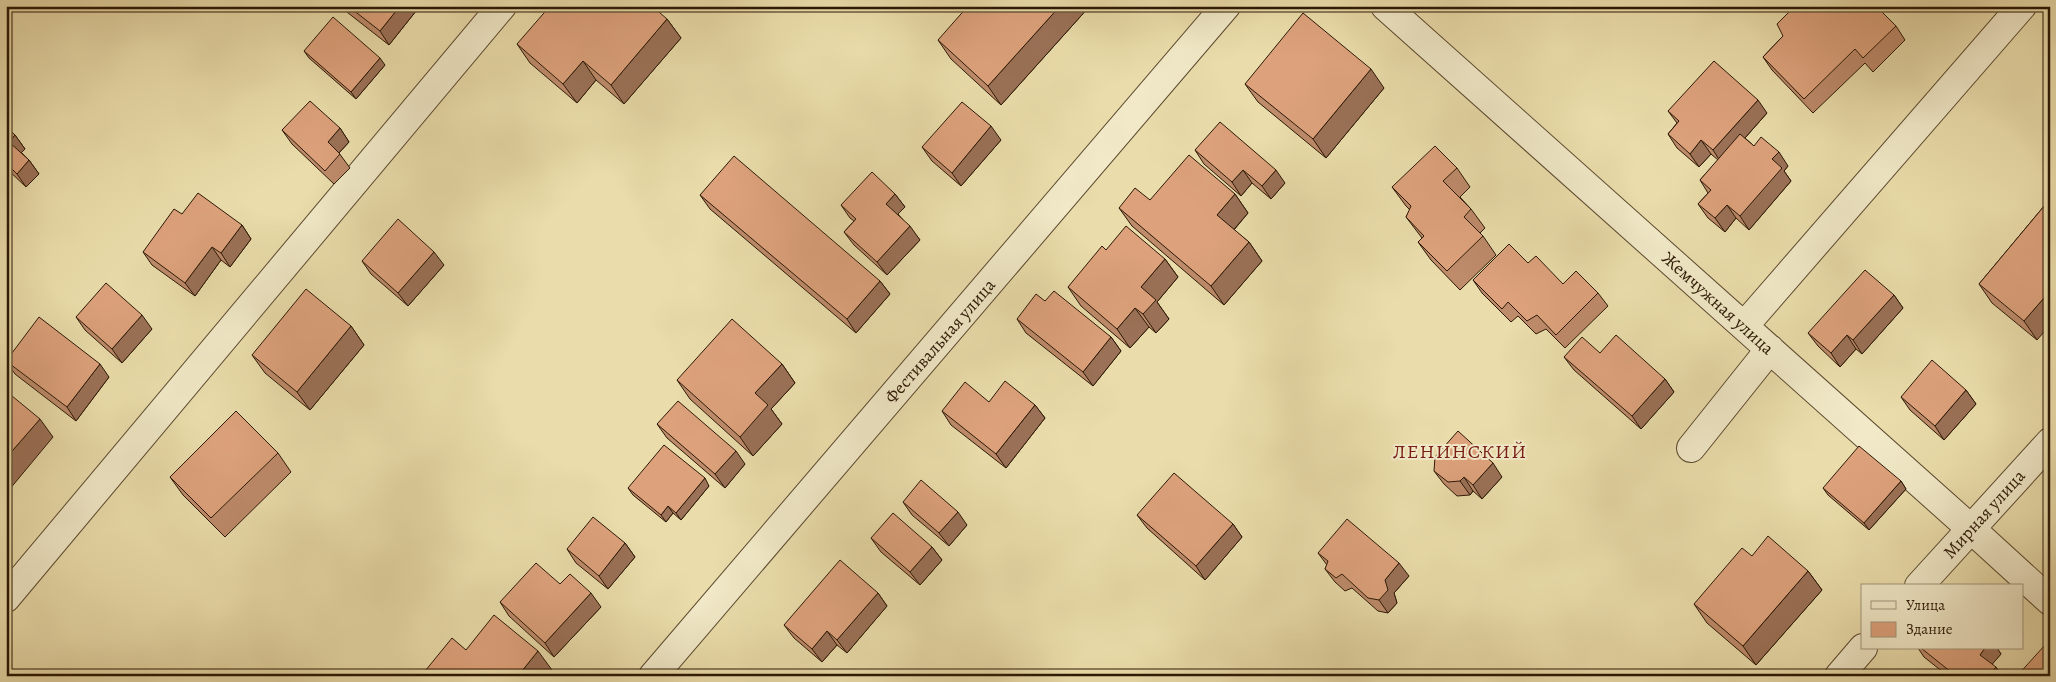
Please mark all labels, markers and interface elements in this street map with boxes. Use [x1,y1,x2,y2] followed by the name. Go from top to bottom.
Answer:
[1657,246,1780,360] street label: Жемчужная улица
[879,273,1001,408] street label: Фестивальная улица
[1393,438,1527,465] district label: ЛЕНИНСКИЙ
[1938,464,2031,564] street label: Мирная улица
[1861,584,2024,650] legend
[1906,595,1945,615] text: Улица
[1906,619,1953,639] text: Здание

